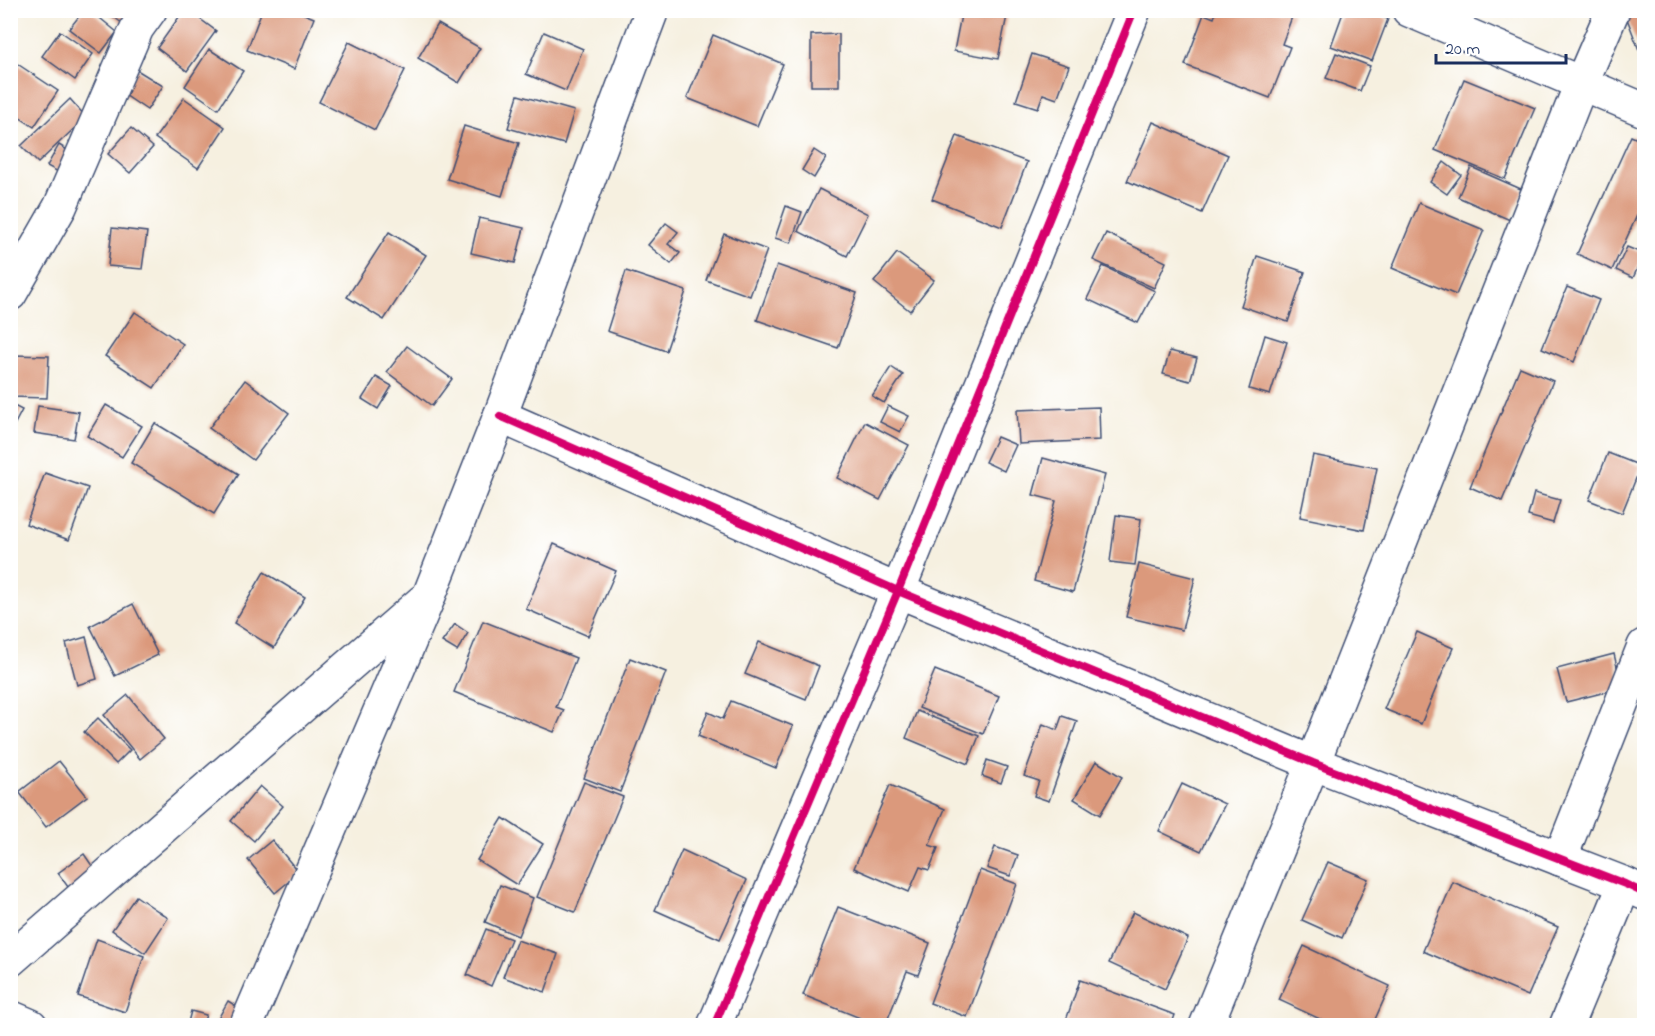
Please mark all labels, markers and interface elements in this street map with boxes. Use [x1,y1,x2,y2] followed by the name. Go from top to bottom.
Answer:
[1436,27,1566,65] scale bar
[1445,37,1480,63] text: 20 m

